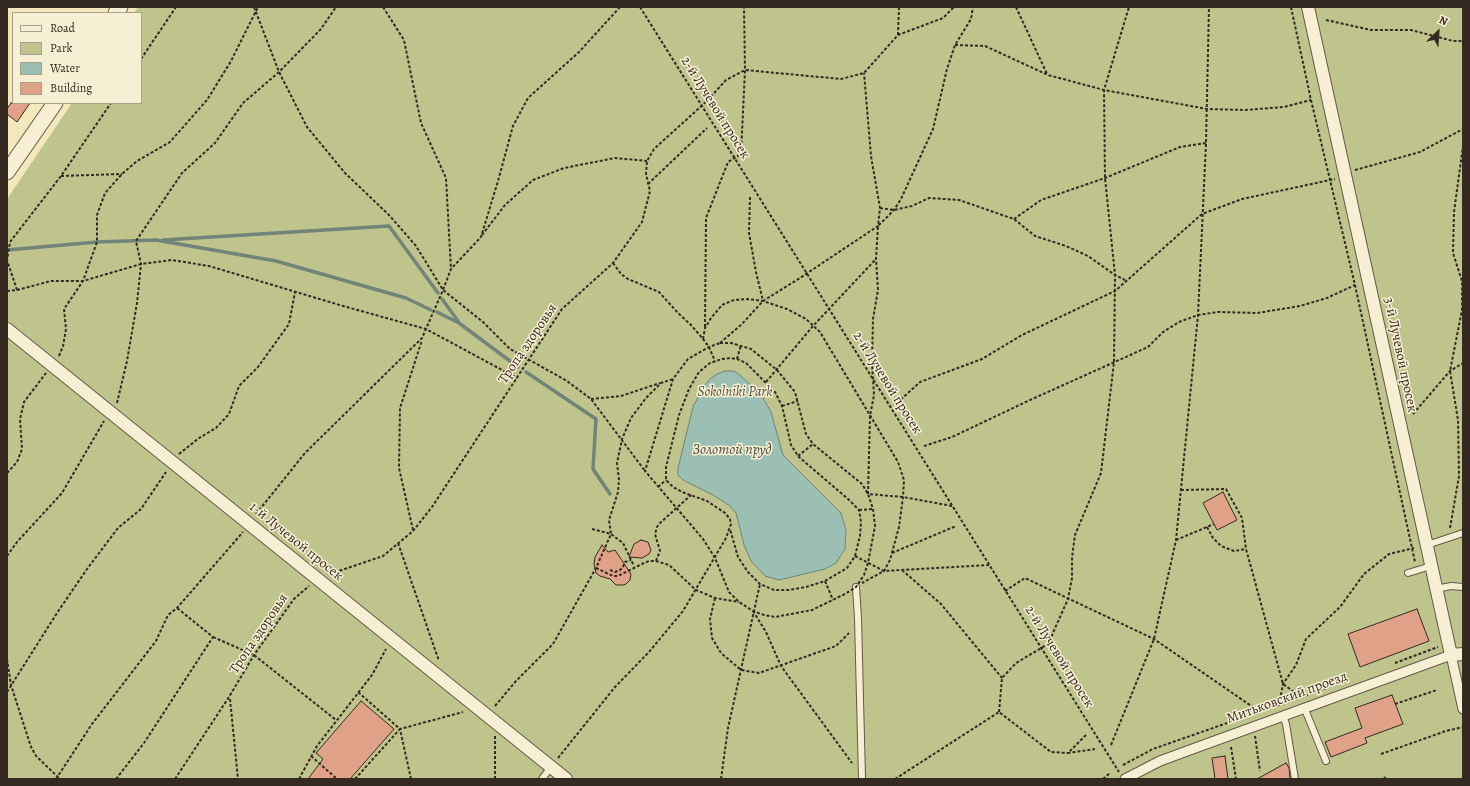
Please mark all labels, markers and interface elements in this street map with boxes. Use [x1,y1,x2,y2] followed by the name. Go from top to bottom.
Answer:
[12,12,142,104] legend
[1418,12,1458,52] north arrow
[1436,12,1450,29] text: N
[50,20,75,36] text: Road
[50,40,73,56] text: Park
[677,54,753,162] street label: 2-й Лучевой просек
[50,60,80,76] text: Water
[50,80,92,96] text: Building
[1380,296,1420,414] street label: 3-й Лучевой просек
[495,301,561,387] street label: Тропа здоровья
[849,329,925,437] street label: 2-й Лучевой просек
[698,385,772,401] park label: Sokolniki Park
[693,441,771,459] water label: Золотой пруд
[246,499,346,585] street label: 1-й Лучевой просек
[226,591,292,677] street label: Тропа здоровья
[1021,603,1097,711] street label: 2-й Лучевой просек
[1224,668,1350,728] street label: Митьковский проезд

